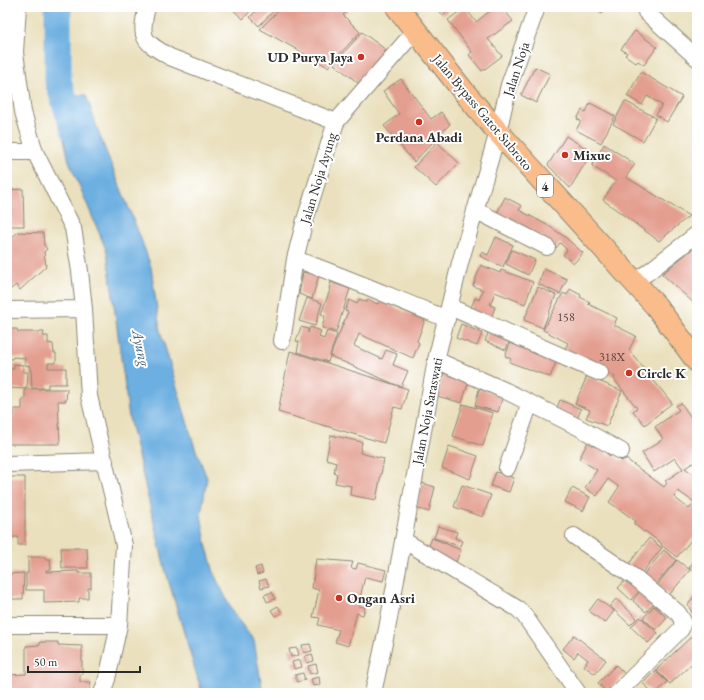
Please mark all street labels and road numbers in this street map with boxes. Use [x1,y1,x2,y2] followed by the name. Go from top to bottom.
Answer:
[498,39,533,99] street label: Jalan Noja
[428,49,537,174] street label: Jalan Bypass Gatot Subroto
[295,129,341,227] street label: Jalan Noja Ayung
[537,175,553,197] road number: 4
[408,355,446,467] street label: Jalan Noja Saraswati

